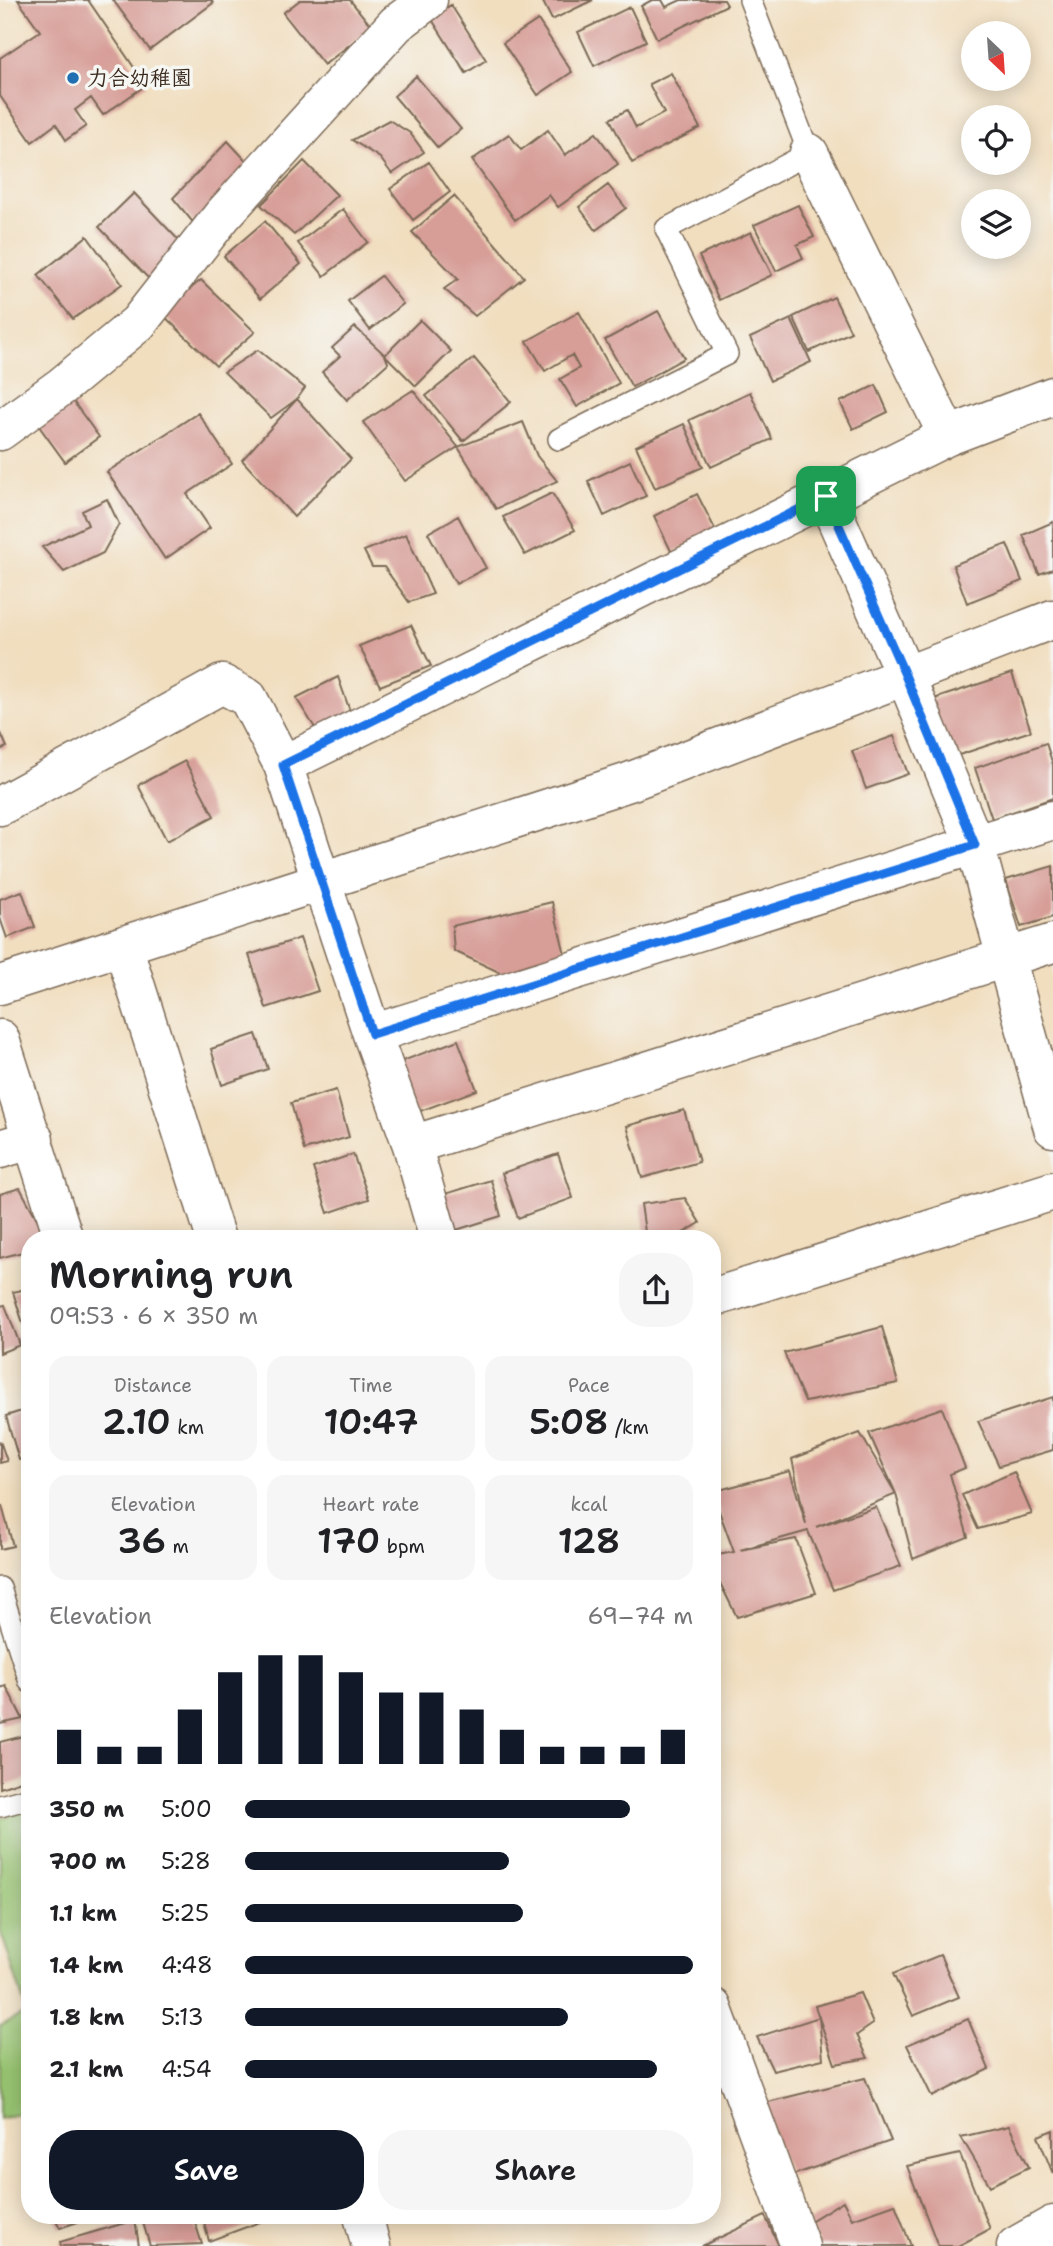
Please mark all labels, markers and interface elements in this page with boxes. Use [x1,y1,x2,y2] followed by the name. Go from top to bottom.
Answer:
[961,21,1031,91] north arrow
[961,21,1031,259] map controls
[87,64,192,92] place label: 力合幼稚園
[65,70,81,86] marker: 力合幼稚園
[961,105,1031,175] button: locate
[961,189,1031,259] button: layers
[796,466,856,526] pin
[807,477,845,515] icon: arrive
[49,1249,293,1300] text: Morning run
[619,1253,693,1327] button: share
[49,1301,258,1331] text: 09:53 · 6 × 350 m
[114,1373,192,1398] text: Distance
[349,1373,393,1398] text: Time
[568,1373,610,1398] text: Pace
[102,1398,171,1445] text: 2.10
[323,1398,419,1445] text: 10:47
[529,1398,608,1445] text: 5:08
[171,1415,204,1440] text: km
[608,1415,649,1440] text: /km
[110,1492,196,1517] text: Elevation
[323,1492,419,1517] text: Heart rate
[571,1492,607,1517] text: kcal
[117,1517,166,1564] text: 36
[317,1517,380,1564] text: 170
[558,1517,620,1564] text: 128
[166,1534,189,1559] text: m
[380,1534,425,1559] text: bpm
[49,1601,152,1631] text: Elevation
[588,1601,693,1631] text: 69–74 m
[49,1794,124,1824] text: 350 m
[161,1794,212,1824] text: 5:00
[49,1846,126,1876] text: 700 m
[161,1846,211,1876] text: 5:28
[49,1898,117,1928] text: 1.1 km
[161,1898,209,1928] text: 5:25
[49,1950,123,1980] text: 1.4 km
[161,1950,213,1980] text: 4:48
[49,2002,124,2032] text: 1.8 km
[161,2002,204,2032] text: 5:13
[49,2054,123,2084] text: 2.1 km
[161,2054,212,2084] text: 4:54
[49,2130,364,2210] button: Save
[378,2130,693,2210] button: Share

